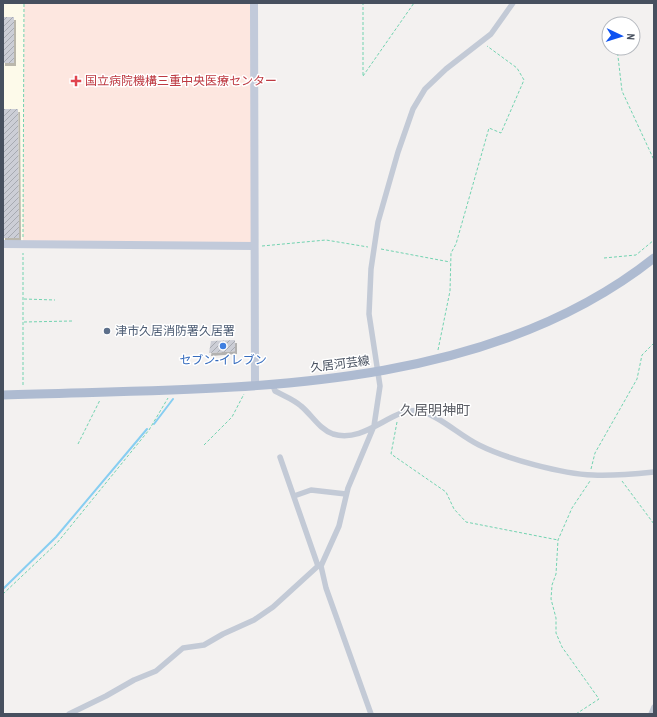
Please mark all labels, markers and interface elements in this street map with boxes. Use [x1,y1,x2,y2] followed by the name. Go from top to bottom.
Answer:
[601,16,641,56] north arrow
[624,33,638,40] text: N
[85,73,277,89] place label: 国立病院機構三重中央医療センター
[70,75,82,87] marker: 国立病院機構三重中央医療センター
[115,323,235,339] place label: 津市久居消防署久居署
[102,326,112,336] marker: 津市久居消防署久居署
[218,341,228,351] marker: セブン-イレブン
[179,352,267,368] place label: セブン-イレブン
[309,352,371,376] street label: 久居河芸線
[400,401,470,419] district label: 久居明神町

